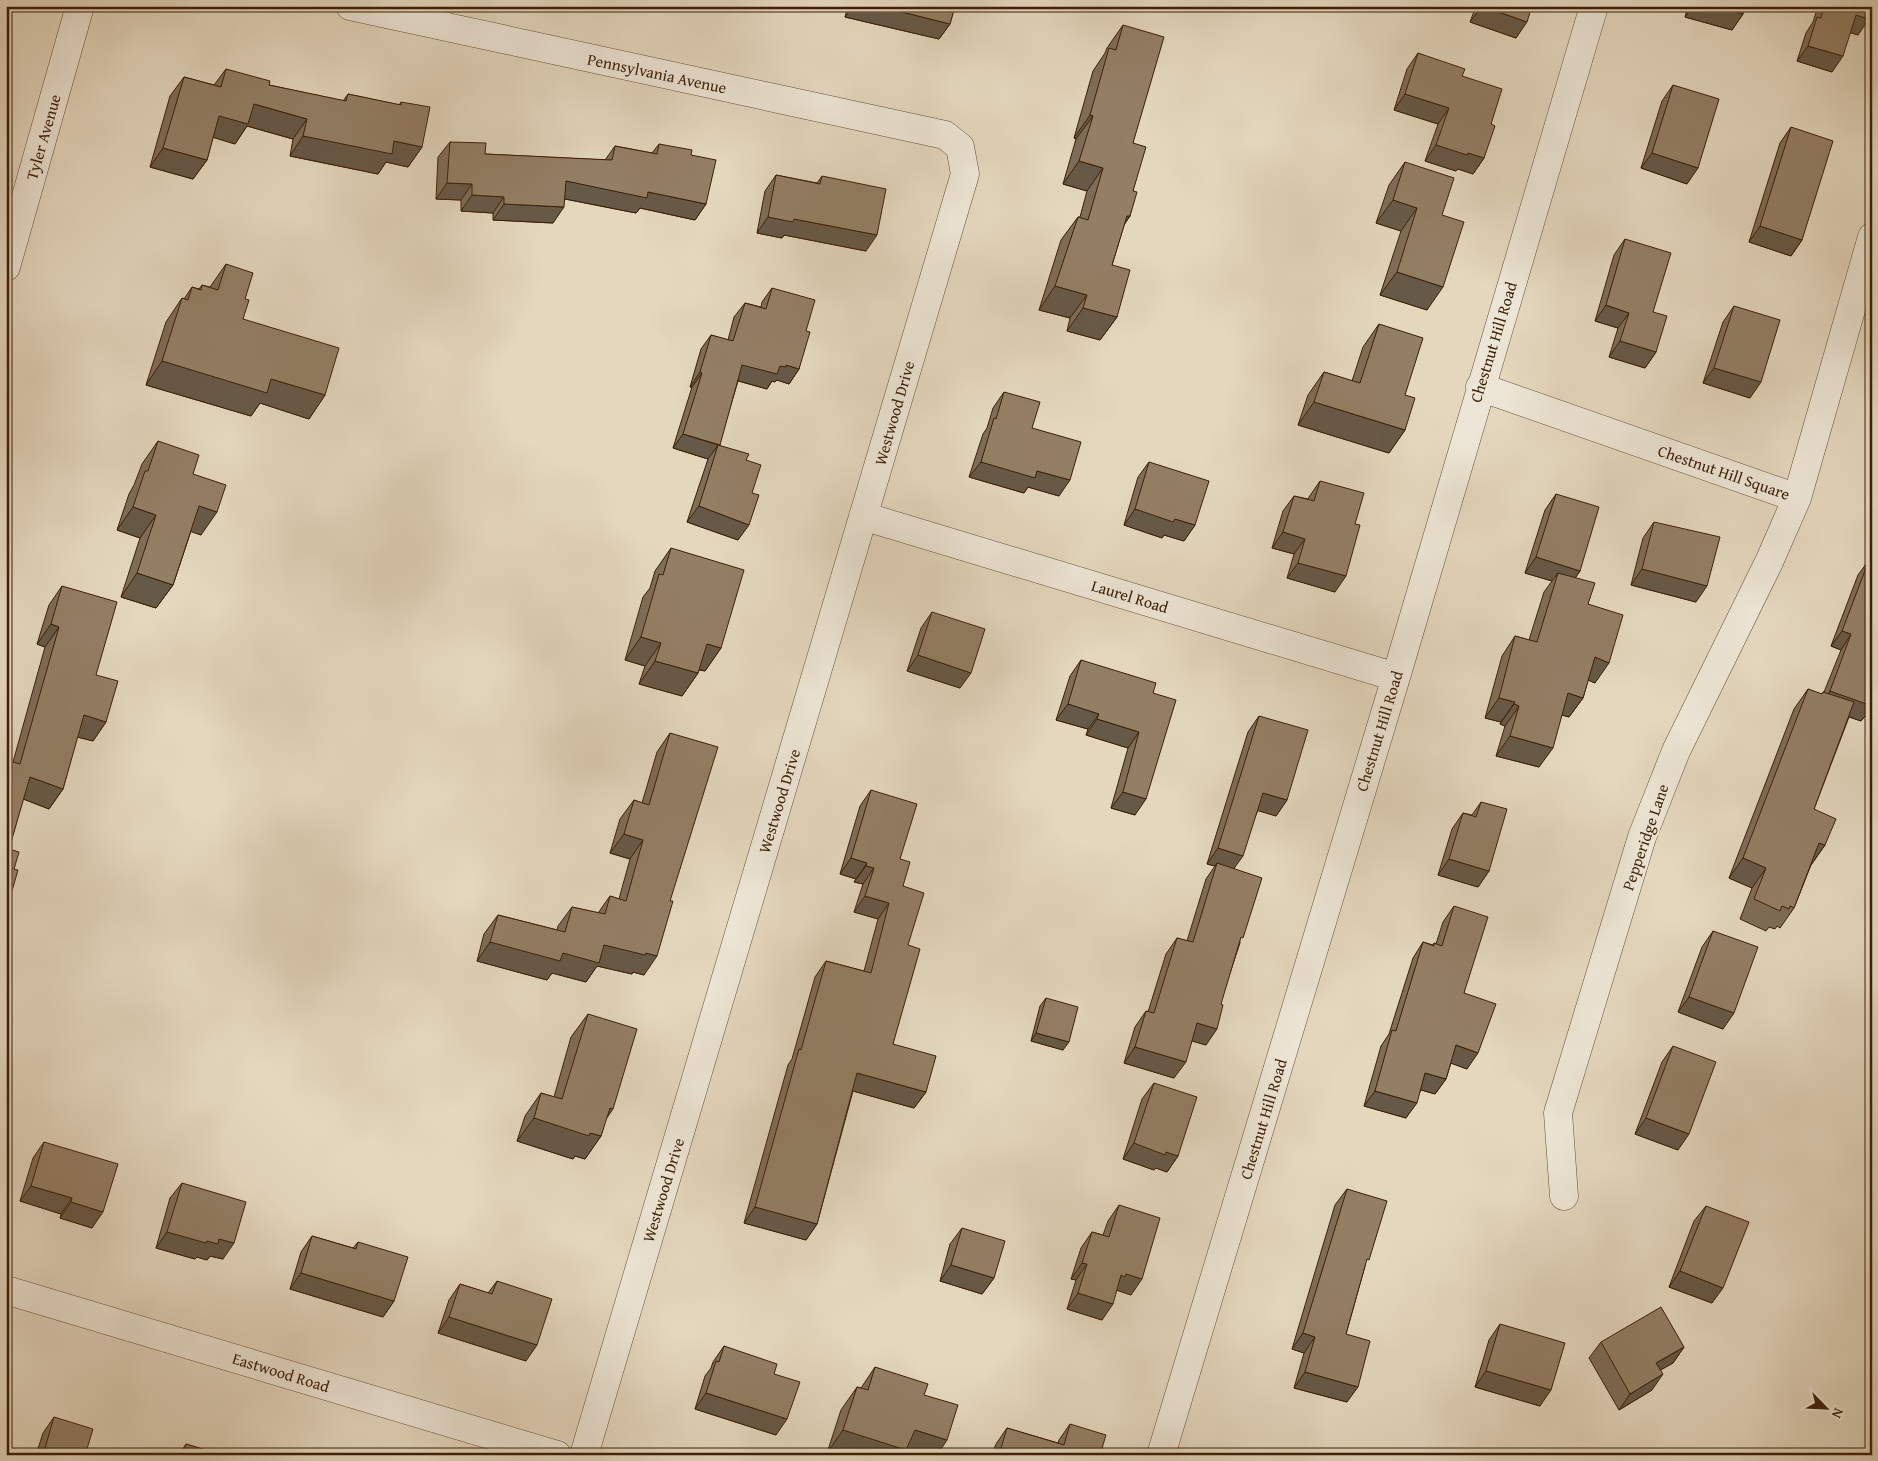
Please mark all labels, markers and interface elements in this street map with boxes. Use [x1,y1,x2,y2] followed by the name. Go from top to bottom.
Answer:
[585,47,729,99] street label: Pennsylvania Avenue
[19,91,67,183] street label: Tyler Avenue
[1463,278,1523,405] street label: Chestnut Hill Road
[868,358,920,468] street label: Westwood Drive
[1655,438,1793,506] street label: Chestnut Hill Square
[1089,573,1172,619] street label: Laurel Road
[1349,667,1409,794] street label: Chestnut Hill Road
[752,746,806,856] street label: Westwood Drive
[1616,780,1674,894] street label: Pepperidge Lane
[1233,1055,1293,1182] street label: Chestnut Hill Road
[636,1135,690,1245] street label: Westwood Drive
[229,1346,333,1398] street label: Eastwood Road
[1800,1384,1850,1434] north arrow
[1827,1405,1849,1422] text: N

